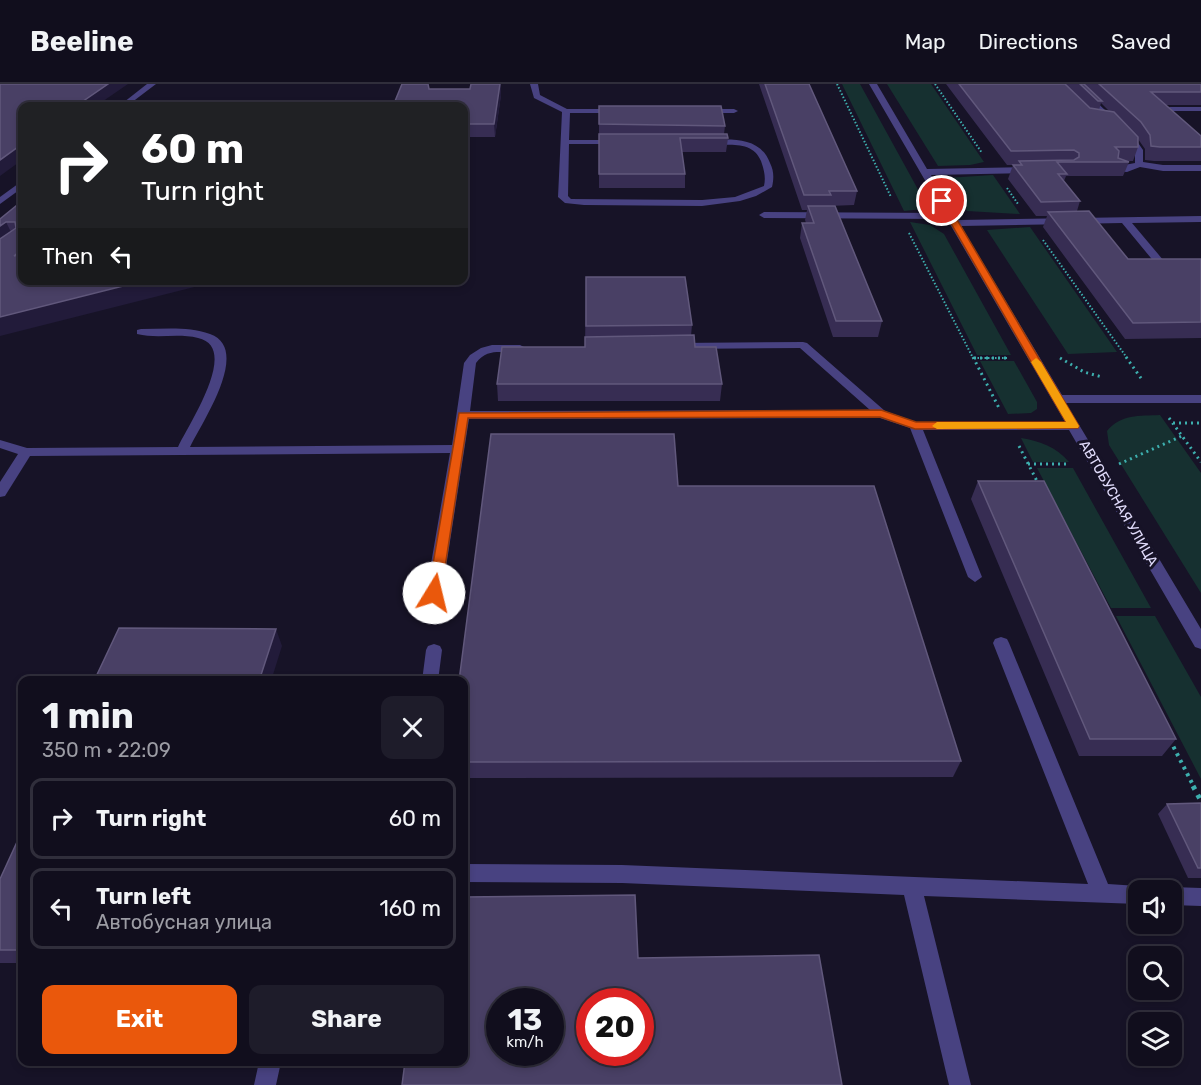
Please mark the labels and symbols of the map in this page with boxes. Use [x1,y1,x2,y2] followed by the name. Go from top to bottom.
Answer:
[916,175,967,226] pin
[1076,437,1162,570] street label: АВТОБУСНАЯ УЛИЦА
[402,561,466,625] position arrow
[576,988,654,1066] speed limit sign: 20

